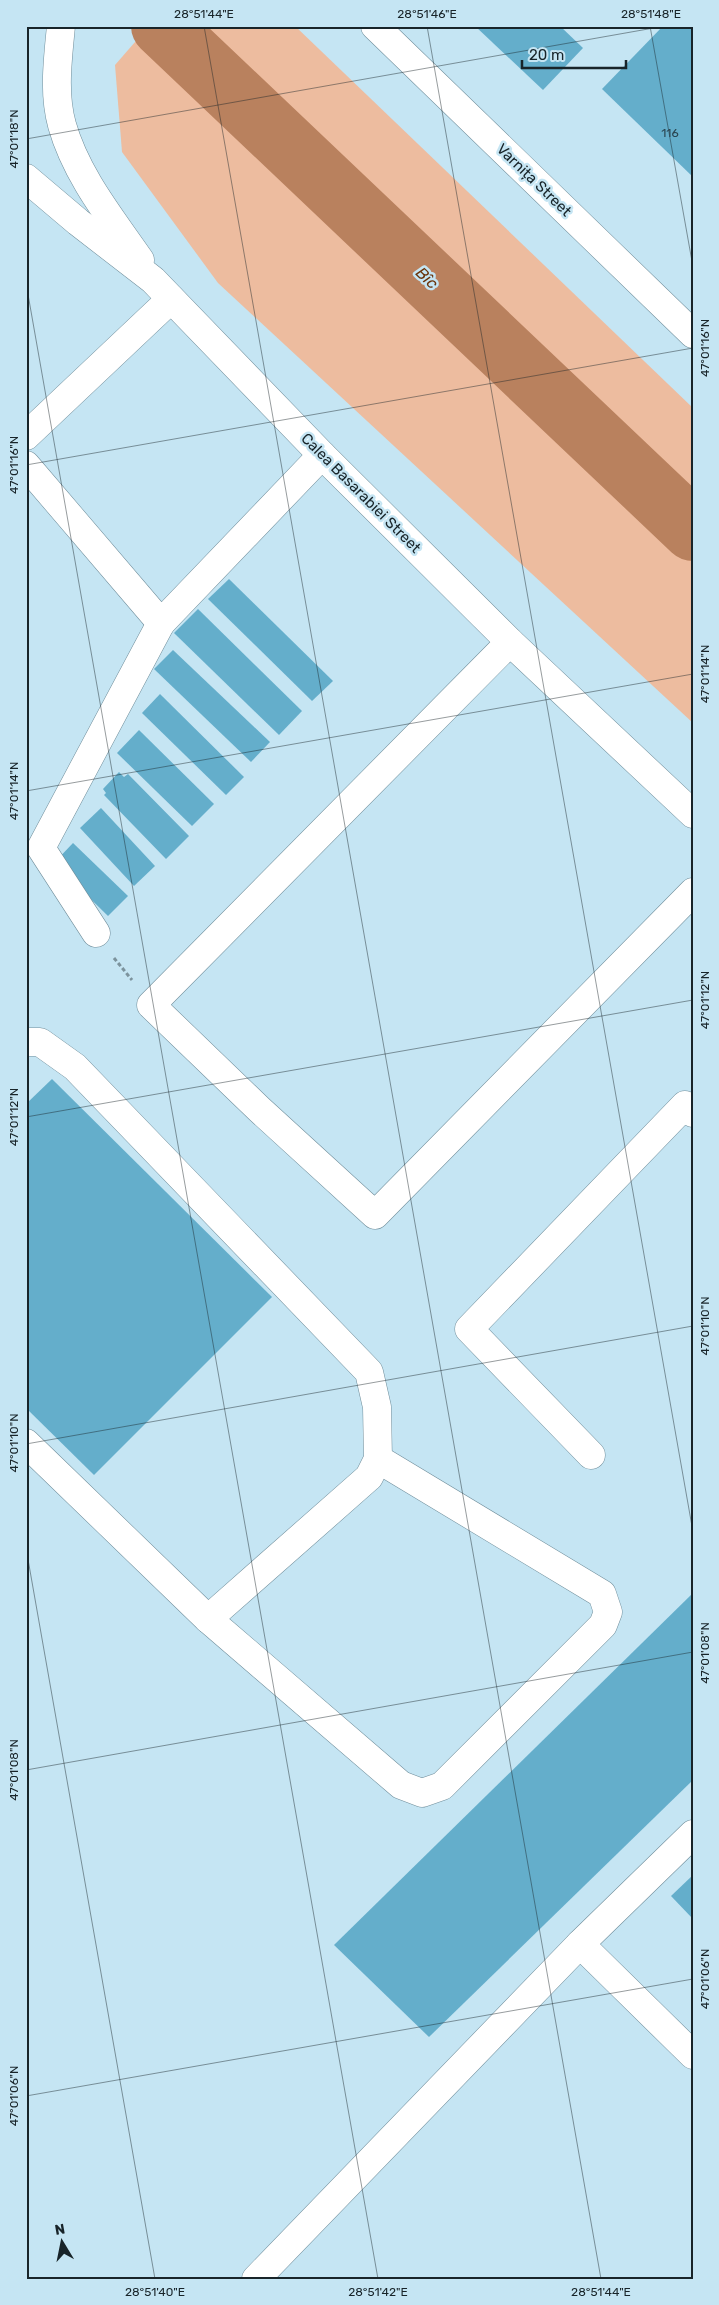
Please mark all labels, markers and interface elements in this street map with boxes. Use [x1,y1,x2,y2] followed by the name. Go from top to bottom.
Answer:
[174,7,234,21] text: 28°51'44"E
[397,7,457,21] text: 28°51'46"E
[621,7,681,21] text: 28°51'48"E
[522,38,625,70] scale bar
[529,46,564,64] text: 20 m
[7,109,21,169] text: 47°01'18"N
[661,126,679,140] house number: 116
[493,140,575,220] street label: Varnița Street
[412,263,442,293] water label: Bîc
[698,319,712,377] text: 47°01'16"N
[297,429,425,557] street label: Calea Basarabiei Street
[7,436,21,494] text: 47°01'16"N
[698,645,712,703] text: 47°01'14"N
[7,762,21,820] text: 47°01'14"N
[698,971,712,1029] text: 47°01'12"N
[7,1088,21,1146] text: 47°01'12"N
[698,1296,712,1356] text: 47°01'10"N
[7,1413,21,1473] text: 47°01'10"N
[698,1622,712,1684] text: 47°01'08"N
[7,1739,21,1801] text: 47°01'08"N
[698,1949,712,2009] text: 47°01'06"N
[7,2066,21,2126] text: 47°01'06"N
[38,2218,88,2268] north arrow
[53,2220,66,2239] text: N
[125,2285,185,2299] text: 28°51'40"E
[348,2285,408,2299] text: 28°51'42"E
[571,2285,631,2299] text: 28°51'44"E

